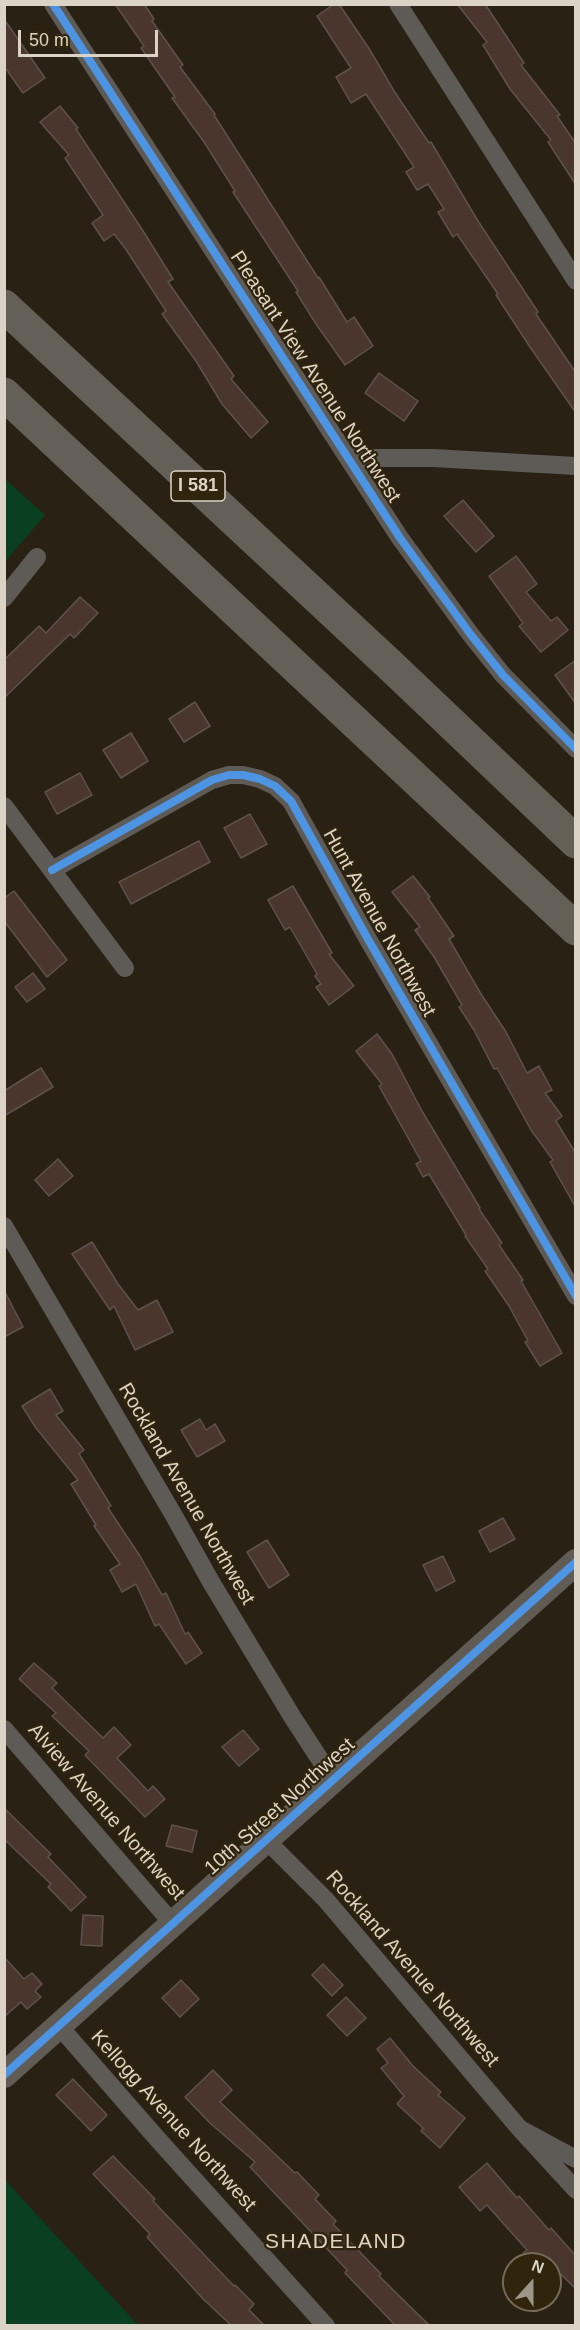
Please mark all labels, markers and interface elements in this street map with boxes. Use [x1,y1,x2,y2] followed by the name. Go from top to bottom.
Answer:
[21,18,160,56] scale bar
[29,30,69,50] text: 50 m
[225,247,405,507] street label: Pleasant View Avenue Northwest
[171,471,225,501] road number: I 581
[317,825,441,1021] street label: Hunt Avenue Northwest
[113,1379,259,1609] street label: Rockland Avenue Northwest
[23,1719,189,1905] street label: Alview Avenue Northwest
[200,1733,360,1881] street label: 10th Street Northwest
[320,1866,504,2072] street label: Rockland Avenue Northwest
[85,2026,261,2216] street label: Kellogg Avenue Northwest
[265,2229,407,2255] district label: SHADELAND
[502,2252,562,2312] north arrow
[529,2257,546,2277] text: N

